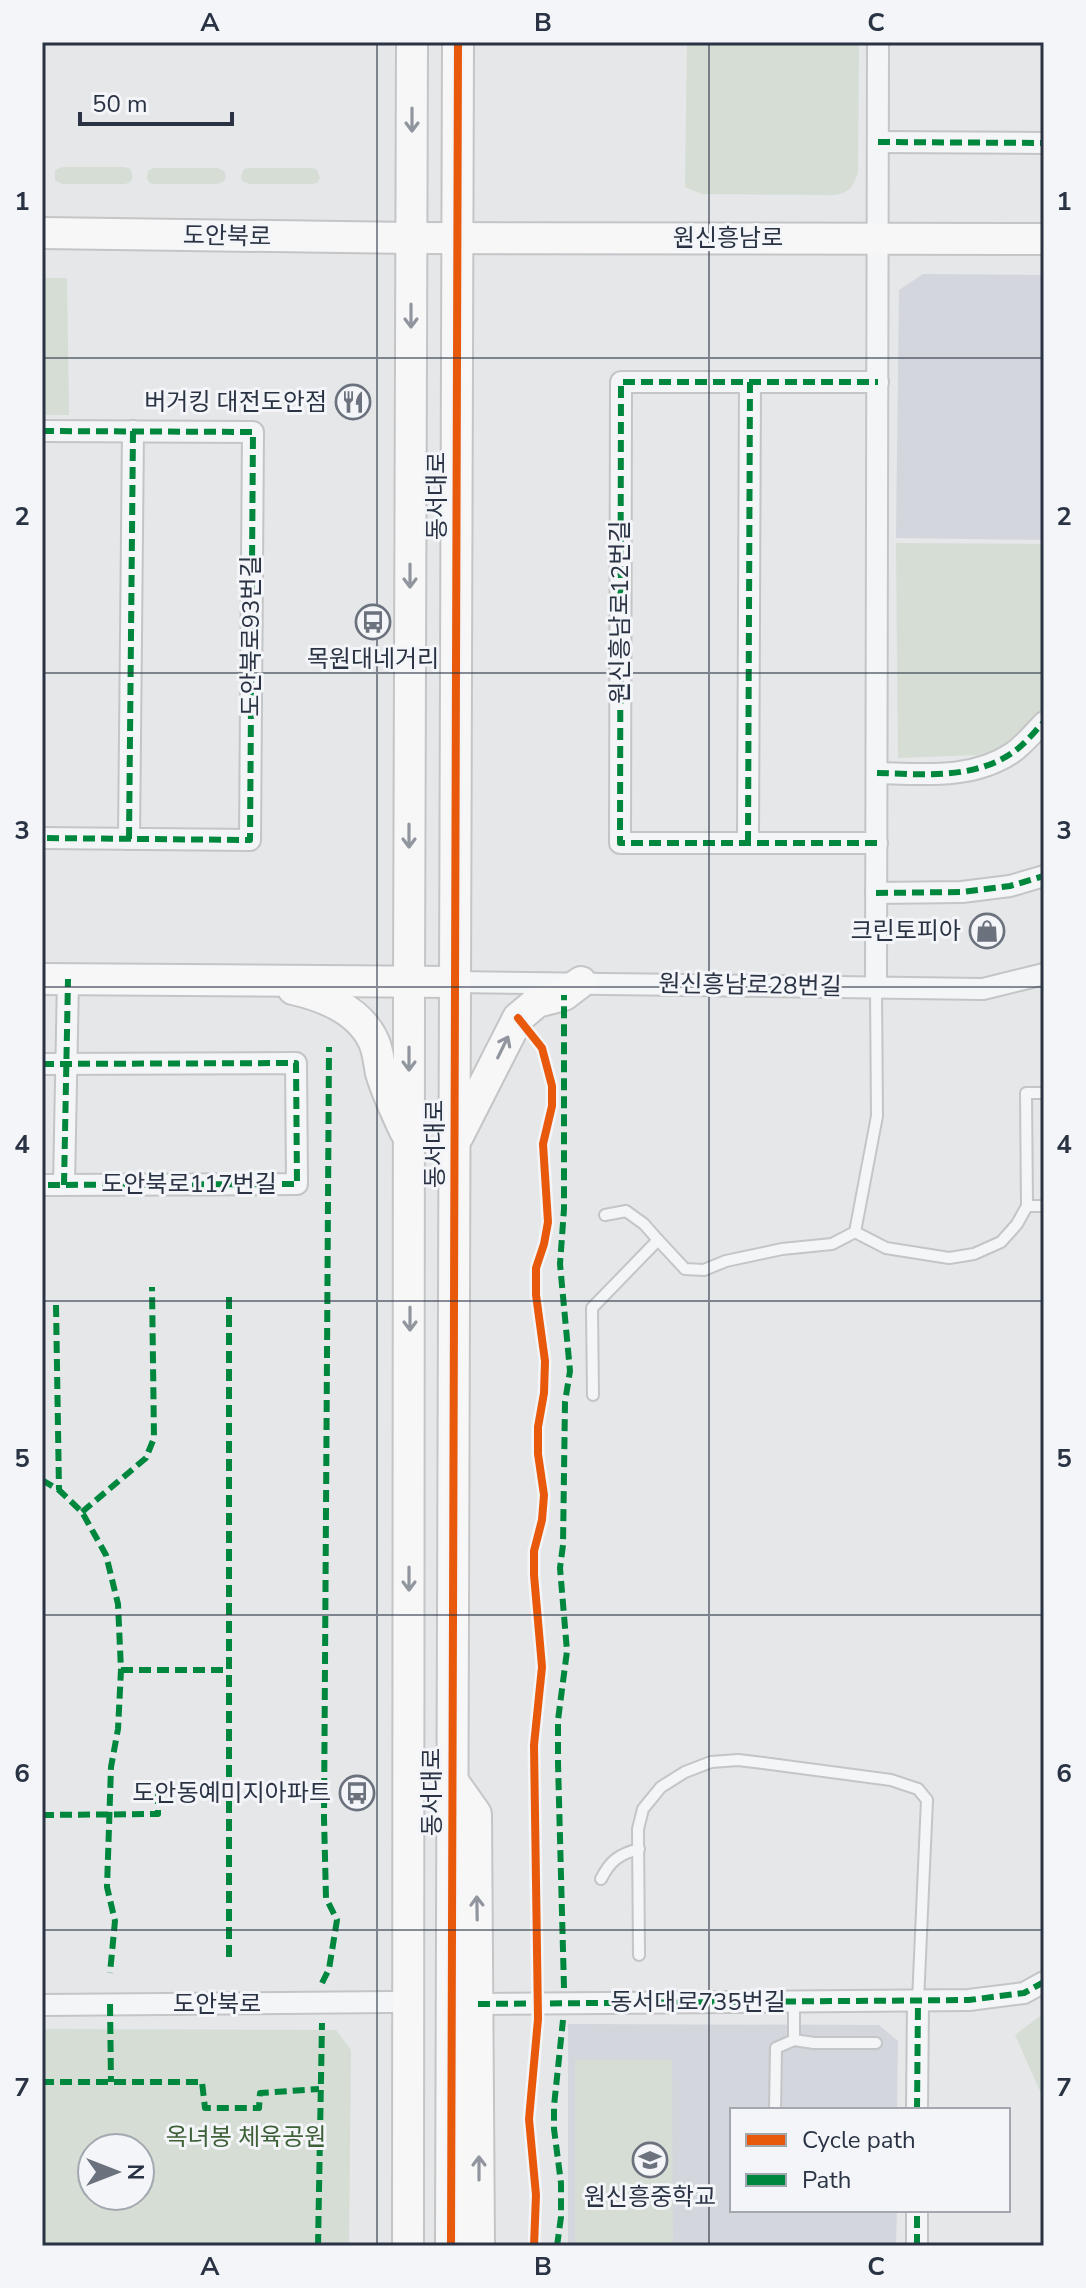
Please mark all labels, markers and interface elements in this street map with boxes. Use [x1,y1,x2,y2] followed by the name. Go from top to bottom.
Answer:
[200,5,220,40] text: A
[534,5,552,40] text: B
[867,5,885,40] text: C
[80,76,232,126] scale bar
[92,88,148,120] text: 50 m
[404,106,420,133] one-way arrow
[14,184,30,219] text: 1
[1056,184,1072,219] text: 1
[183,219,271,253] street label: 도안북로
[673,222,783,254] street label: 원신흥남로
[403,302,419,329] one-way arrow
[334,383,372,421] restaurant icon: 버거킹 대전도안점
[144,386,327,418] place label: 버거킹 대전도안점
[421,452,453,540] street label: 동서대로
[14,499,30,534] text: 2
[1056,499,1072,534] text: 2
[604,520,636,704] street label: 원신흥남로12번길
[235,555,267,717] street label: 도안북로93번길
[402,562,418,589] one-way arrow
[354,603,392,641] bus stop icon: 목원대네거리
[307,643,439,675] place label: 목원대네거리
[14,813,30,848] text: 3
[1056,813,1072,848] text: 3
[401,822,417,849] one-way arrow
[968,912,1006,950] shop icon: 크린토피아
[851,915,961,947] place label: 크린토피아
[658,967,842,1003] street label: 원신흥남로28번길
[495,1035,511,1059] one-way arrow
[401,1045,417,1072] one-way arrow
[419,1100,451,1188] street label: 동서대로
[14,1127,30,1162] text: 4
[1056,1127,1072,1162] text: 4
[101,1168,277,1200] street label: 도안북로117번길
[402,1305,418,1332] one-way arrow
[14,1441,30,1476] text: 5
[1056,1441,1072,1476] text: 5
[401,1565,417,1592] one-way arrow
[416,1748,448,1836] street label: 동서대로
[14,1756,30,1791] text: 6
[1056,1756,1072,1791] text: 6
[338,1774,376,1812] bus stop icon: 도안동예미지아파트
[132,1777,331,1809] place label: 도안동예미지아파트
[469,1895,485,1922] one-way arrow
[610,1986,786,2018] street label: 동서대로735번길
[173,1988,261,2020] street label: 도안북로
[14,2070,30,2105] text: 7
[1056,2070,1072,2105] text: 7
[730,2108,1010,2212] legend
[166,2121,326,2153] park label: 옥녀봉 체육공원
[802,2124,916,2156] text: Cycle path
[76,2132,156,2212] north arrow
[631,2141,669,2179] school or university icon: 원신흥중학교
[471,2155,487,2182] one-way arrow
[120,2164,150,2180] text: N
[802,2164,851,2196] text: Path
[584,2181,716,2213] place label: 원신흥중학교
[200,2249,220,2284] text: A
[534,2249,552,2284] text: B
[867,2249,885,2284] text: C

